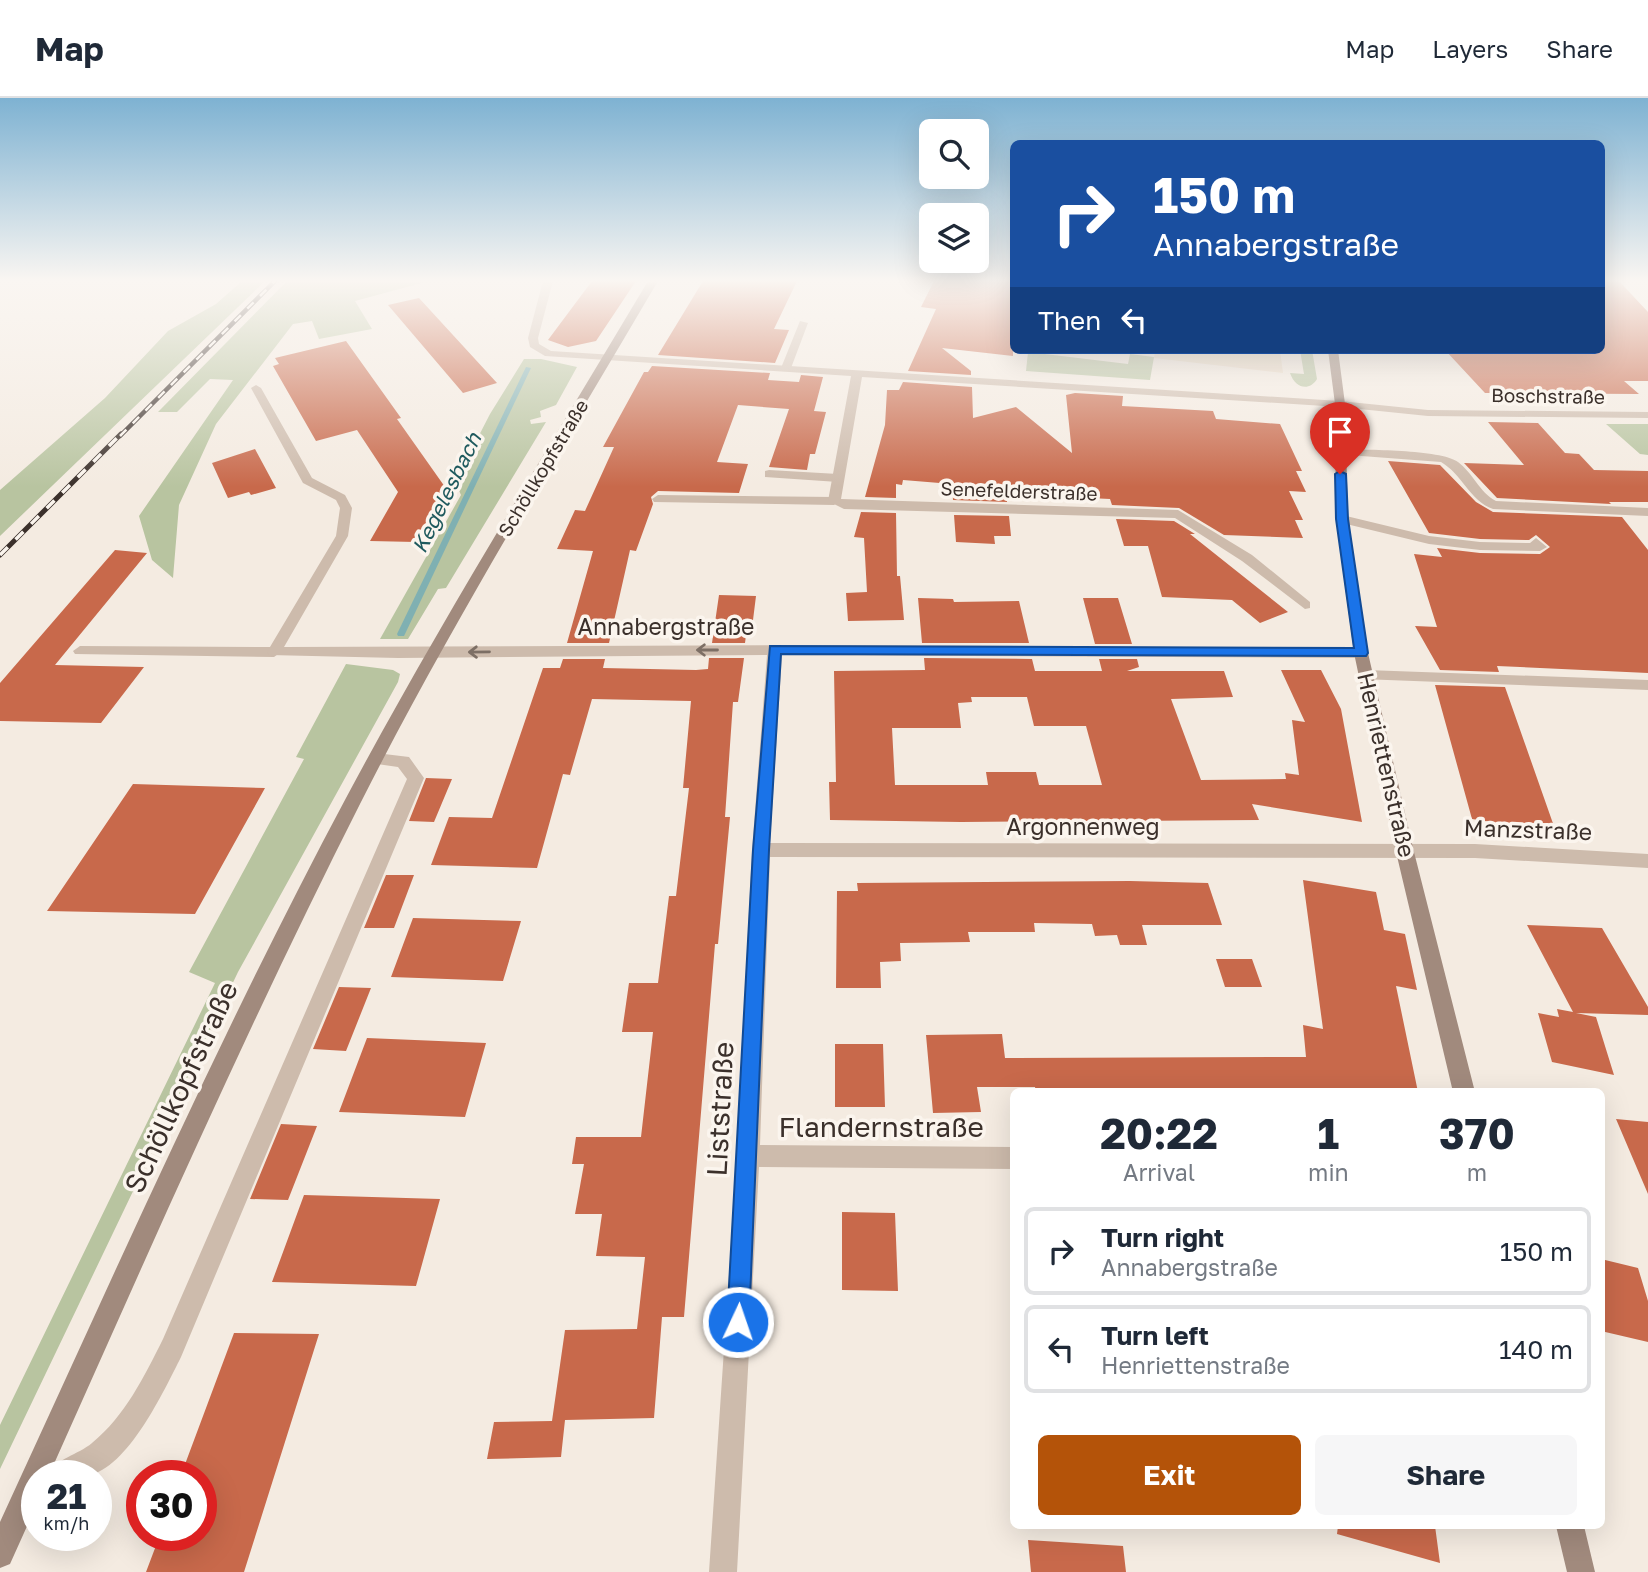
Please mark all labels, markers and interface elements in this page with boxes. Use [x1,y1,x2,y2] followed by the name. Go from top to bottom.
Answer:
[35,29,104,68] text: Map
[1345,34,1394,63] text: Map
[1432,34,1508,63] text: Layers
[1546,34,1613,63] text: Share
[919,119,989,273] map controls
[919,119,989,189] button: search
[1153,165,1295,224] text: 150 m
[1038,168,1129,259] icon: right
[919,203,989,273] button: layers
[1153,225,1399,263] text: Annabergstraße
[1115,301,1153,339] icon: left
[1038,305,1101,336] text: Then
[1491,383,1605,408] street label: Boschstraße
[493,395,593,540] street label: Schöllkopfstraße
[1310,402,1370,474] pin
[1321,413,1359,451] icon: arrive
[406,427,487,557] water label: Kegelesbach
[940,476,1098,505] street label: Senefelderstraße
[578,612,754,640] street label: Annabergstraße
[695,643,718,657] one-way arrow
[468,645,491,658] one-way arrow
[1352,670,1422,860] street label: Henriettenstraße
[1006,812,1160,840] street label: Argonnenweg
[1463,813,1593,845] street label: Manzstraße
[117,976,244,1198] street label: Schöllkopfstraße
[700,1041,739,1177] street label: Liststraße
[1100,1108,1218,1158] text: 20:22
[1318,1108,1339,1158] text: 1
[1439,1108,1515,1158] text: 370
[778,1110,984,1143] street label: Flandernstraße
[1123,1158,1195,1186] text: Arrival
[1308,1158,1349,1186] text: min
[1467,1158,1487,1186] text: m
[1101,1222,1224,1253] text: Turn right
[1042,1232,1080,1270] icon: right
[1500,1236,1573,1267] text: 150 m
[1101,1253,1278,1281] text: Annabergstraße
[701,1285,775,1359] position arrow
[1101,1320,1209,1351] text: Turn left
[1042,1330,1080,1368] icon: left
[1499,1334,1573,1365] text: 140 m
[1101,1351,1290,1379] text: Henriettenstraße
[1038,1435,1301,1515] button: Exit
[1315,1435,1577,1515] button: Share
[126,1460,217,1551] speed limit sign: 30
[47,1475,86,1517] text: 21
[44,1512,89,1534] text: km/h

